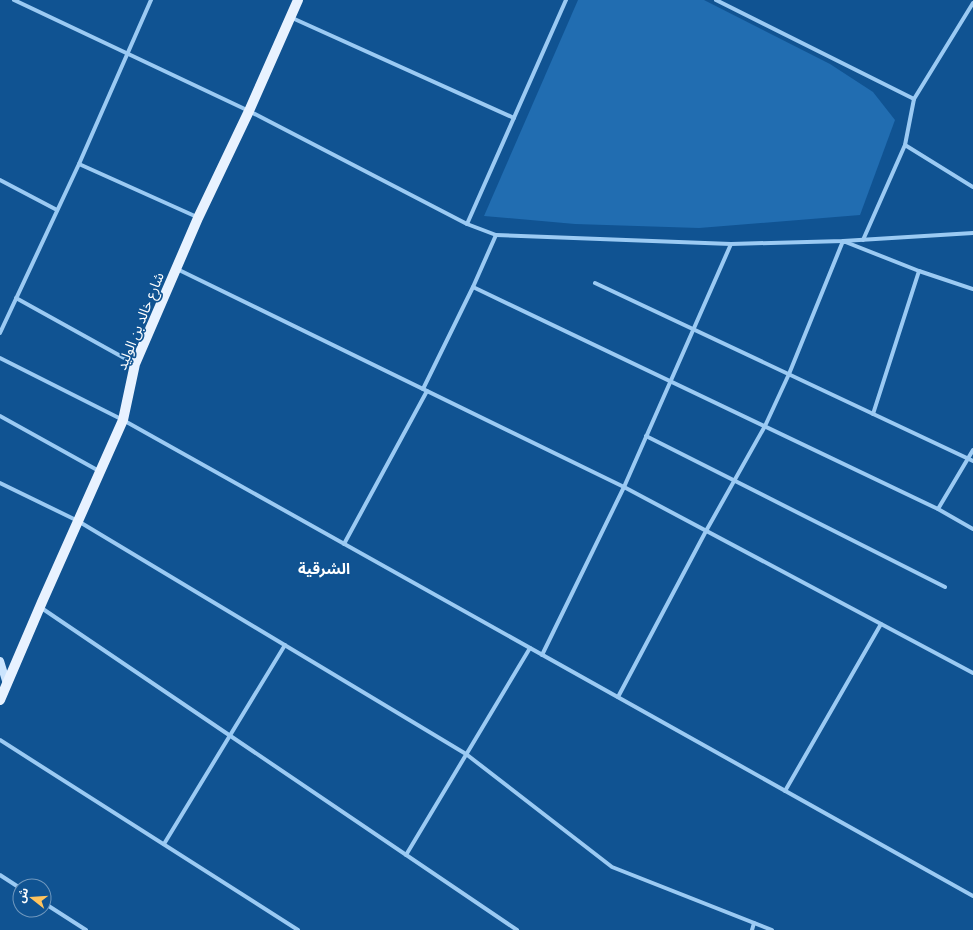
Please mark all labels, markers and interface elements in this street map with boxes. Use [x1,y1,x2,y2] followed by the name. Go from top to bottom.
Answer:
[113,270,170,373] street label: شارع خالد بن الوليد
[298,560,350,578] district label: الشرقية
[12,878,52,918] north arrow
[14,886,31,904] text: ش

